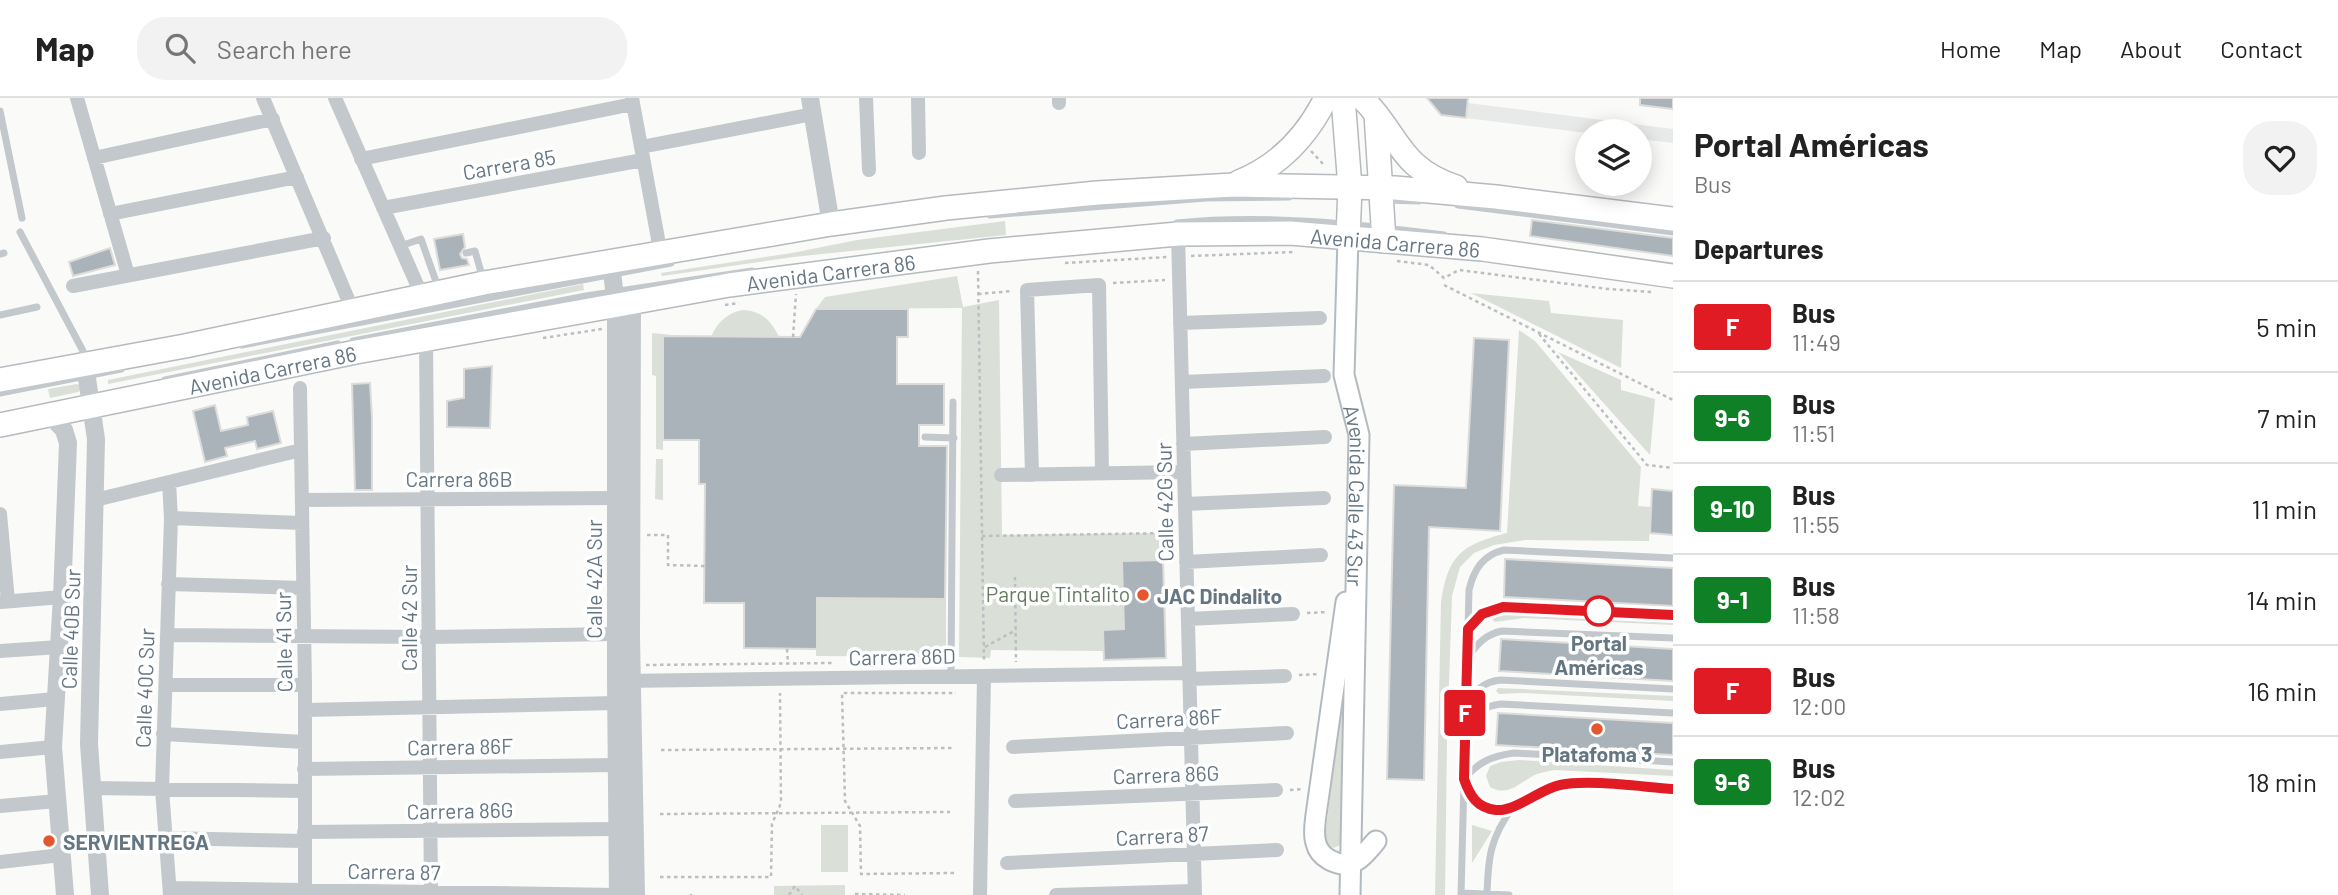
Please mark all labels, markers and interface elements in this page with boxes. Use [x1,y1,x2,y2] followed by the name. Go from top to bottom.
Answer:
[137,17,627,80] search box
[35,28,95,68] text: Map
[161,29,199,67] icon: search
[217,33,352,64] text: Search here
[1940,34,2001,63] text: Home
[2039,34,2082,63] text: Map
[2120,34,2182,63] text: About
[2220,34,2303,63] text: Contact
[1575,119,1652,196] map controls
[1575,119,1652,196] button: layers
[2243,121,2317,195] button: heart
[1694,124,1929,164] text: Portal Américas
[461,144,557,184] street label: Carrera 85
[1694,170,1732,198] text: Bus
[1309,222,1481,261] street label: Avenida Carrera 86
[1694,233,1824,264] text: Departures
[745,248,917,295] street label: Avenida Carrera 86
[1792,297,1835,328] text: Bus
[2256,311,2317,342] text: 5 min
[1726,312,1739,341] text: F
[1792,328,1841,356] text: 11:49
[186,340,358,398] street label: Avenida Carrera 86
[1792,388,1835,419] text: Bus
[1339,402,1372,587] street label: Avenida Calle 43 Sur
[2257,402,2317,433] text: 7 min
[1715,403,1750,432] text: 9-6
[1792,419,1835,447] text: 11:51
[1150,442,1178,562] street label: Calle 42G Sur
[405,466,513,491] street label: Carrera 86B
[1792,479,1835,510] text: Bus
[2251,493,2317,524] text: 11 min
[1710,494,1755,523] text: 9-10
[1792,510,1840,538] text: 11:55
[581,519,606,639] street label: Calle 42A Sur
[396,564,421,671] street label: Calle 42 Sur
[55,568,85,690] street label: Calle 40B Sur
[1792,570,1835,601] text: Bus
[986,581,1130,606] park label: Parque Tintalito
[1157,583,1282,608] place label: JAC Dindalito
[2246,584,2317,615] text: 14 min
[1717,585,1748,614] text: 9-1
[1135,587,1151,603] marker: JAC Dindalito
[270,591,296,693] street label: Calle 41 Sur
[1584,596,1614,626] marker: Portal Américas
[1792,601,1840,629] text: 11:58
[129,627,159,748] street label: Calle 40C Sur
[1554,630,1644,679] place label: Portal Américas
[848,643,956,669] street label: Carrera 86D
[1792,661,1835,692] text: Bus
[2247,675,2317,706] text: 16 min
[1726,676,1739,705] text: F
[1442,690,1488,736] line badge: F
[1792,692,1846,720] text: 12:00
[1458,698,1472,727] text: F
[1115,703,1223,733] street label: Carrera 86F
[1589,721,1605,737] marker: Platafoma 3
[407,733,513,759] street label: Carrera 86F
[1542,741,1652,766] place label: Platafoma 3
[1792,752,1835,783] text: Bus
[1112,760,1220,788] street label: Carrera 86G
[2247,766,2317,797] text: 18 min
[1715,767,1750,796] text: 9-6
[1792,783,1846,811] text: 12:02
[406,797,514,823] street label: Carrera 86G
[1115,820,1209,850] street label: Carrera 87
[63,829,209,854] place label: SERVIENTREGA
[41,833,57,849] marker: SERVIENTREGA
[347,858,441,884] street label: Carrera 87

